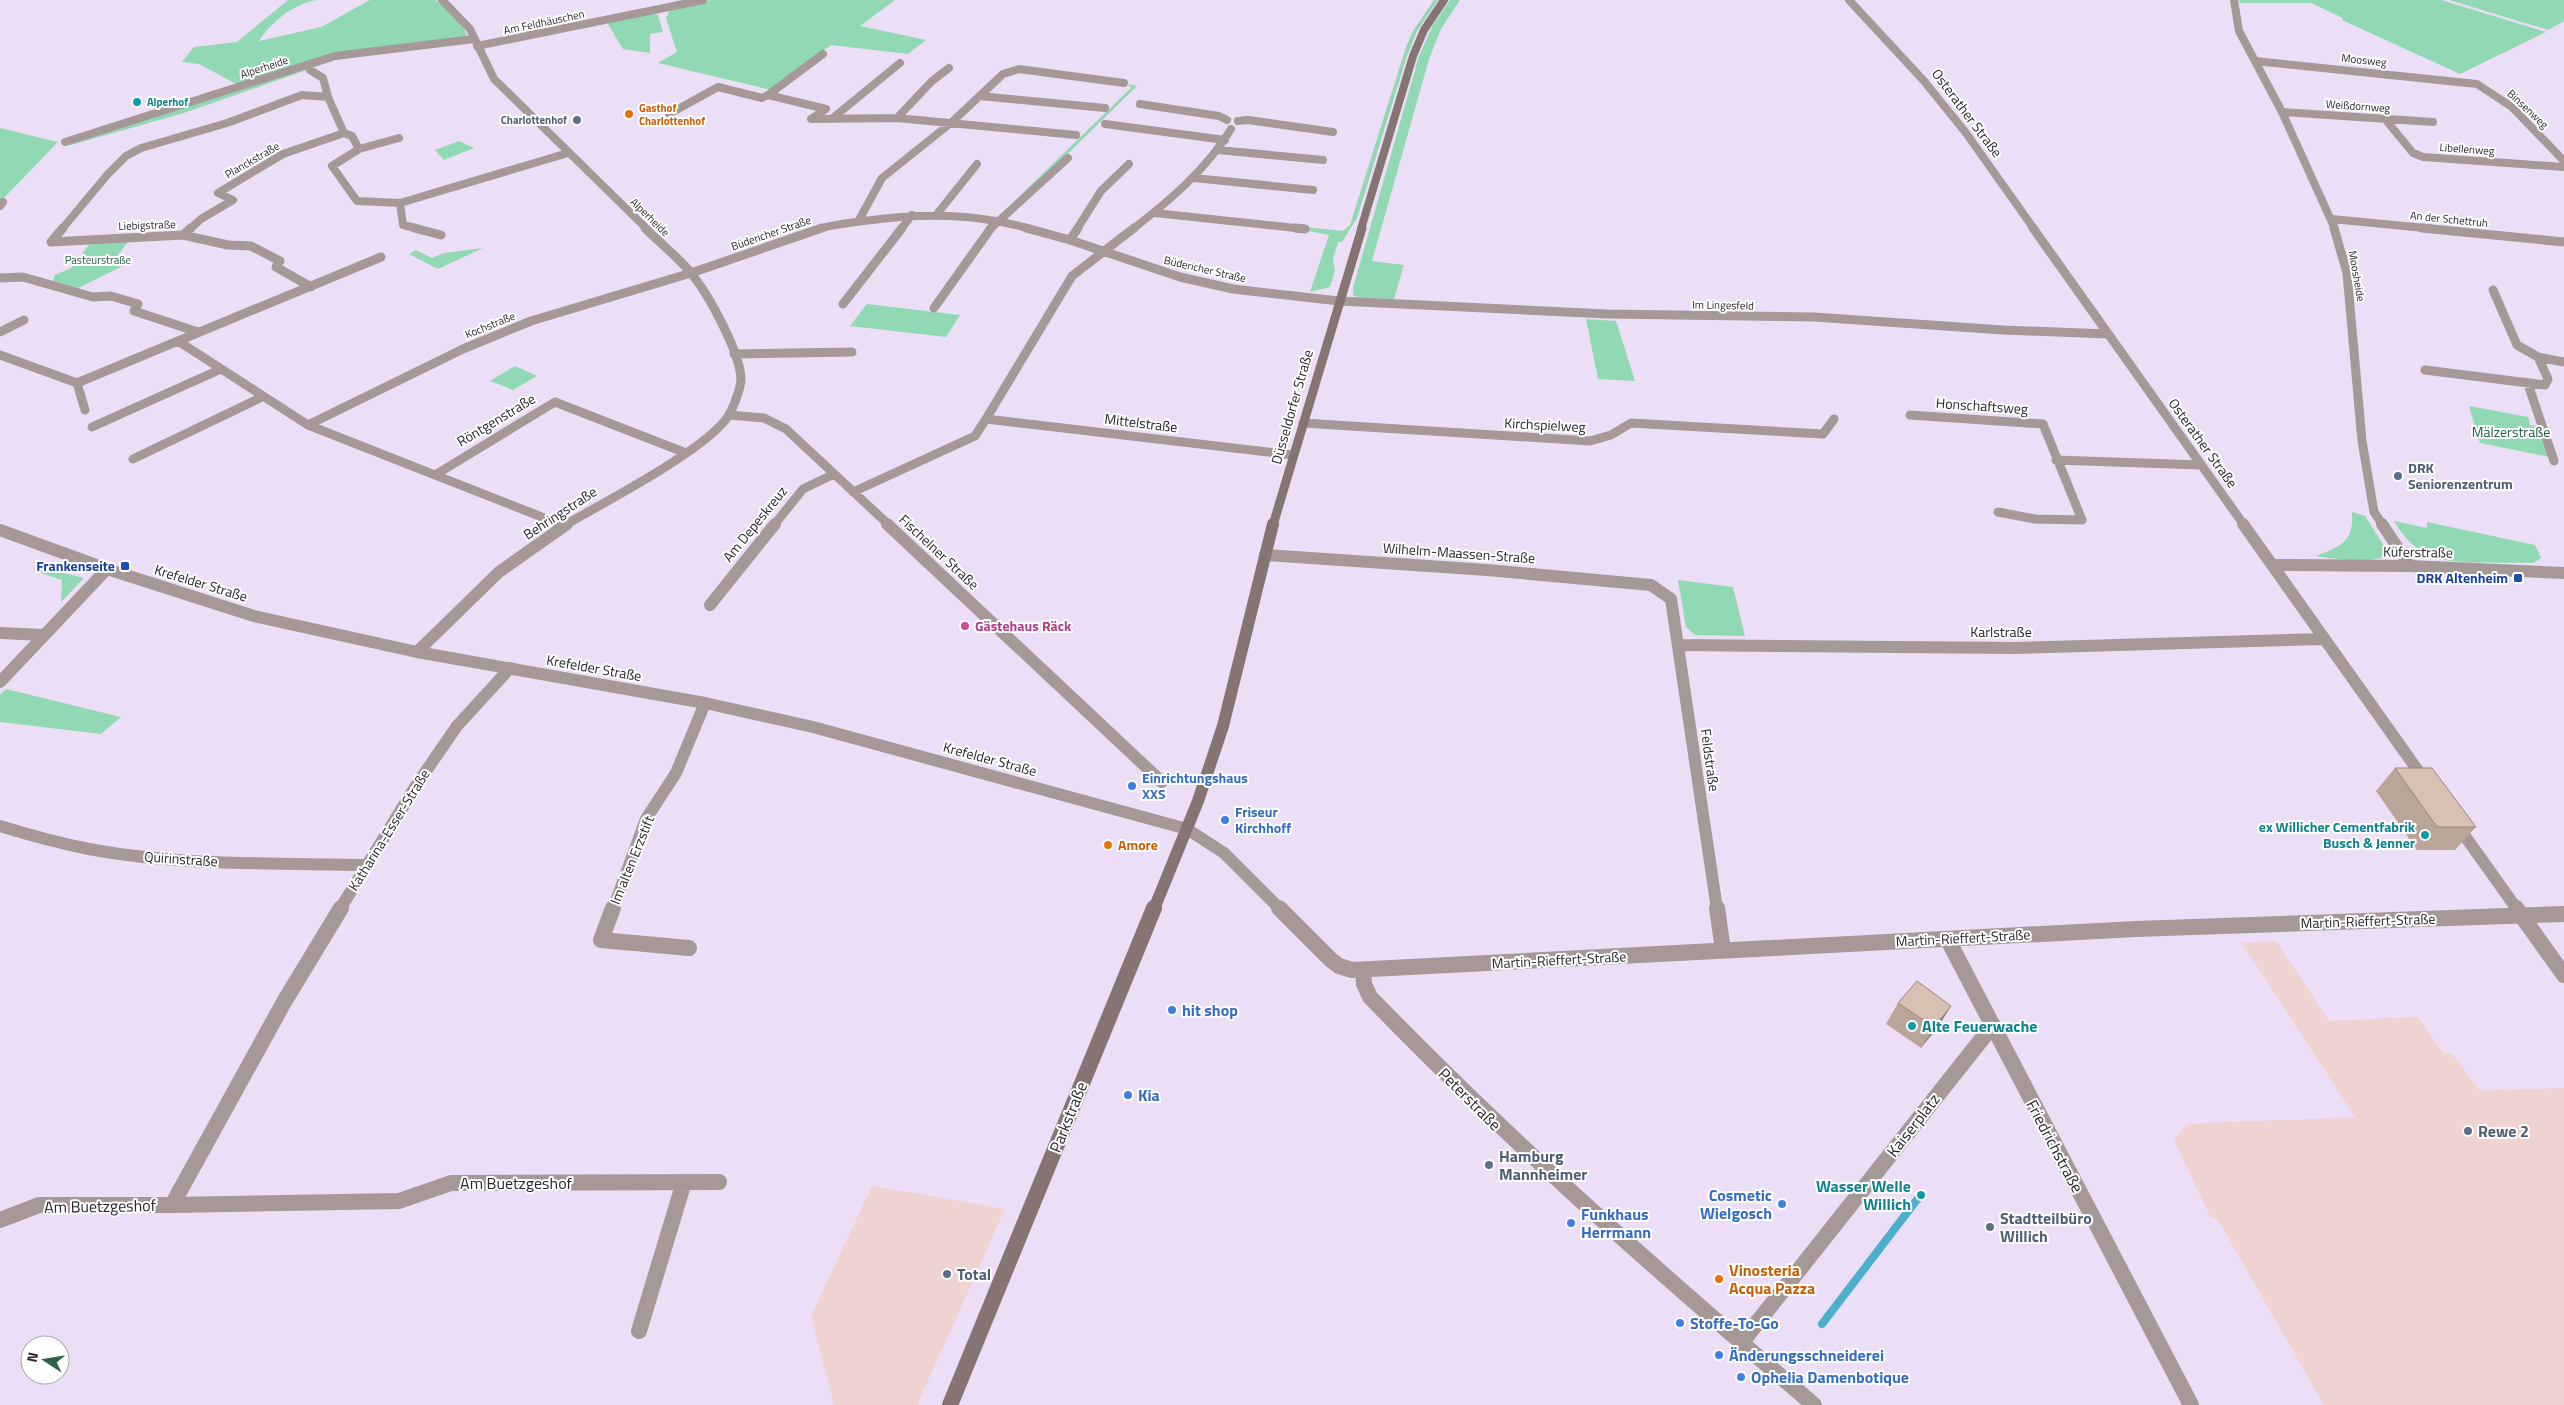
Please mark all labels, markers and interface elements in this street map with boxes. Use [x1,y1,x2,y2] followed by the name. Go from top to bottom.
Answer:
[502,6,586,38] street label: Am Feldhäuschen
[2341,50,2388,70] street label: Moosweg
[238,52,290,82] street label: Alperheide
[1927,64,2008,161] street label: Osterather Straße
[2504,86,2552,133] street label: Binsenweg
[147,94,188,110] place label: Alperhof
[131,96,143,108] marker: Alperhof
[2325,96,2391,116] street label: Weißdornweg
[639,100,705,129] place label: Gasthof Charlottenhof
[623,108,635,120] marker: Gasthof Charlottenhof
[501,112,567,128] place label: Charlottenhof
[571,114,583,126] marker: Charlottenhof
[222,138,283,182] street label: Planckstraße
[2439,139,2495,159] street label: Libellenweg
[627,194,674,240] street label: Alperheide
[2409,207,2489,231] street label: An der Schettruh
[729,212,814,254] street label: Büdericher Straße
[118,216,176,234] street label: Liebigstraße
[2345,249,2369,303] street label: Moosheide
[65,252,132,268] park label: Pasteurstraße
[1162,252,1248,286] street label: Büdericher Straße
[1692,296,1754,314] street label: Im Lingesfeld
[463,308,518,342] street label: Kochstraße
[1265,347,1318,467] street label: Düsseldorfer Straße
[452,388,539,451] street label: Röntgenstraße
[1935,392,2029,419] street label: Honschaftsweg
[2164,394,2243,492] street label: Osterather Straße
[1103,408,1179,437] street label: Mittelstraße
[1504,412,1586,437] street label: Kirchspielweg
[2472,421,2550,442] park label: Mälzerstraße
[2408,457,2513,494] place label: DRK Seniorenzentrum
[2392,470,2404,482] marker: DRK Seniorenzentrum
[519,481,601,544] street label: Behringstraße
[717,481,792,566] street label: Am Depeskreuz
[895,509,984,594] street label: Fischelner Straße
[1382,537,1536,568] street label: Wilhelm-Maassen-Straße
[2383,540,2453,563] street label: Küferstraße
[36,555,115,576] place label: Frankenseite
[152,558,250,607] street label: Krefelder Straße
[119,560,131,572] marker: Frankenseite
[2417,567,2508,588] place label: DRK Altenheim
[2512,572,2524,584] marker: DRK Altenheim
[975,615,1072,636] place label: Gästehaus Räck
[959,620,971,632] marker: Gästehaus Räck
[1970,621,2032,642] street label: Karlstraße
[545,649,643,686] street label: Krefelder Straße
[1696,727,1725,793] street label: Feldstraße
[941,736,1039,781] street label: Krefelder Straße
[343,765,435,895] street label: Katharina-Esser-Straße
[1142,767,1248,804] place label: Einrichtungshaus XXS
[1126,780,1138,792] marker: Einrichtungshaus XXS
[1235,801,1291,838] place label: Friseur Kirchhoff
[604,812,659,907] street label: Im alten Erzstift
[1219,814,1231,826] marker: Friseur Kirchhoff
[2259,816,2416,853] place label: ex Willicher Cementfabrik Busch & Jenner
[2419,829,2431,841] marker: ex Willicher Cementfabrik Busch & Jenner
[1118,834,1158,855] place label: Amore
[1102,839,1114,851] marker: Amore
[144,845,218,872] street label: Quirinstraße
[2300,908,2436,933] street label: Martin-Rieffert-Straße
[1895,923,2031,952] street label: Martin-Rieffert-Straße
[1491,945,1627,974] street label: Martin-Rieffert-Straße
[1182,998,1238,1022] place label: hit shop
[1166,1004,1178,1016] marker: hit shop
[1922,1014,2037,1038] place label: Alte Feuerwache
[1906,1020,1918,1032] marker: Alte Feuerwache
[1433,1062,1507,1136] street label: Peterstraße
[1043,1078,1093,1156] street label: Parkstraße
[1138,1083,1160,1107] place label: Kia
[1881,1088,1945,1162] street label: Kaiserplatz
[1122,1089,1134,1101] marker: Kia
[2020,1095,2090,1197] street label: Friedrichstraße
[2478,1119,2529,1143] place label: Rewe 2
[2462,1125,2474,1137] marker: Rewe 2
[1499,1144,1587,1186] place label: Hamburg Mannheimer
[1483,1159,1495,1171] marker: Hamburg Mannheimer
[460,1171,573,1195] street label: Am Buetzgeshof
[1816,1174,1911,1216] place label: Wasser Welle Willich
[1700,1183,1772,1225] place label: Cosmetic Wielgosch
[1915,1189,1927,1201] marker: Wasser Welle Willich
[44,1193,157,1219] street label: Am Buetzgeshof
[1776,1198,1788,1210] marker: Cosmetic Wielgosch
[1581,1202,1651,1244] place label: Funkhaus Herrmann
[2000,1206,2092,1248] place label: Stadtteilbüro Willich
[1565,1217,1577,1229] marker: Funkhaus Herrmann
[1984,1221,1996,1233] marker: Stadtteilbüro Willich
[1729,1258,1815,1300] place label: Vinosteria Acqua Pazza
[957,1262,991,1286] place label: Total
[941,1268,953,1280] marker: Total
[1713,1273,1725,1285] marker: Vinosteria Acqua Pazza
[1690,1311,1779,1335] place label: Stoffe-To-Go
[1674,1317,1686,1329] marker: Stoffe-To-Go
[20,1335,70,1385] north arrow
[1729,1343,1884,1367] place label: Änderungsschneiderei
[1713,1349,1725,1361] marker: Änderungsschneiderei
[21,1350,43,1364] text: N
[1751,1365,1909,1389] place label: Ophelia Damenbotique
[1735,1371,1747,1383] marker: Ophelia Damenbotique

